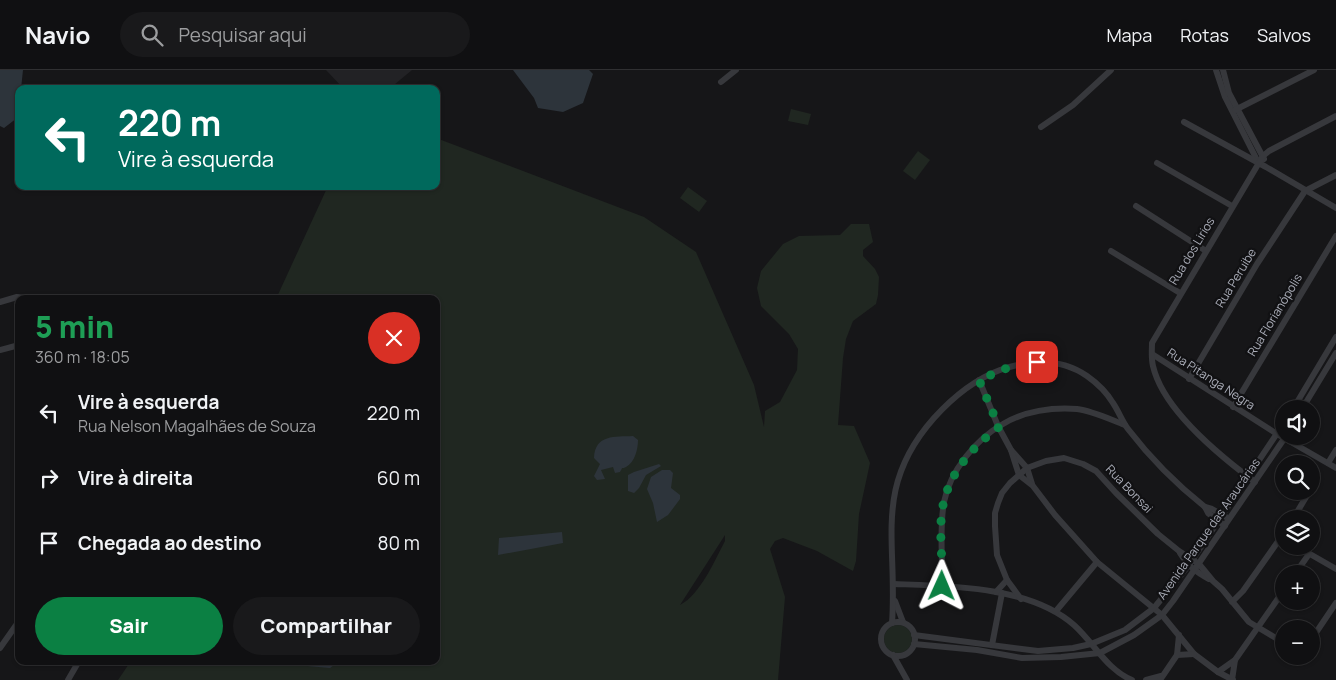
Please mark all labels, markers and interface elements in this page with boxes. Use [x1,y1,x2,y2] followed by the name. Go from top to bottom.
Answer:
[120,12,470,57] search box
[25,18,90,51] text: Navio
[138,21,166,49] icon: search
[178,22,307,48] text: Pesquisar aqui
[1106,23,1152,47] text: Mapa
[1180,23,1229,47] text: Rotas
[1257,23,1311,47] text: Salvos
[118,99,221,147] text: 220 m
[35,105,100,170] icon: left
[118,144,274,174] text: Vire à esquerda
[1165,214,1218,288] street label: Rua dos Lirios
[1211,245,1260,311] street label: Rua Peruibe
[1243,270,1306,359] street label: Rua Florianópolis
[35,306,114,347] text: 5 min
[368,312,420,364] button: close
[1016,341,1058,383] pin
[1164,344,1259,413] street label: Rua Pitanga Negra
[35,346,130,368] text: 360 m · 18:05
[1023,348,1051,376] icon: arrive
[78,389,219,415] text: Vire à esquerda
[35,399,63,427] icon: left
[367,400,420,426] text: 220 m
[1275,400,1320,665] map controls
[1275,400,1320,445] button: sound
[78,415,316,437] text: Rua Nelson Magalhães de Souza
[1153,455,1264,603] street label: Avenida Parque das Araucárias
[1275,455,1320,500] button: search
[1102,461,1157,517] street label: Rua Bonsai
[35,464,63,492] icon: right
[78,465,193,491] text: Vire à direita
[377,465,420,491] text: 60 m
[1275,510,1320,555] button: layers
[35,529,63,557] icon: arrive
[78,530,261,556] text: Chegada ao destino
[377,530,420,556] text: 80 m
[915,559,967,611] position arrow
[1275,565,1320,610] button: +
[35,597,223,655] button: Sair
[233,597,420,655] button: Compartilhar
[1275,620,1320,665] button: −

